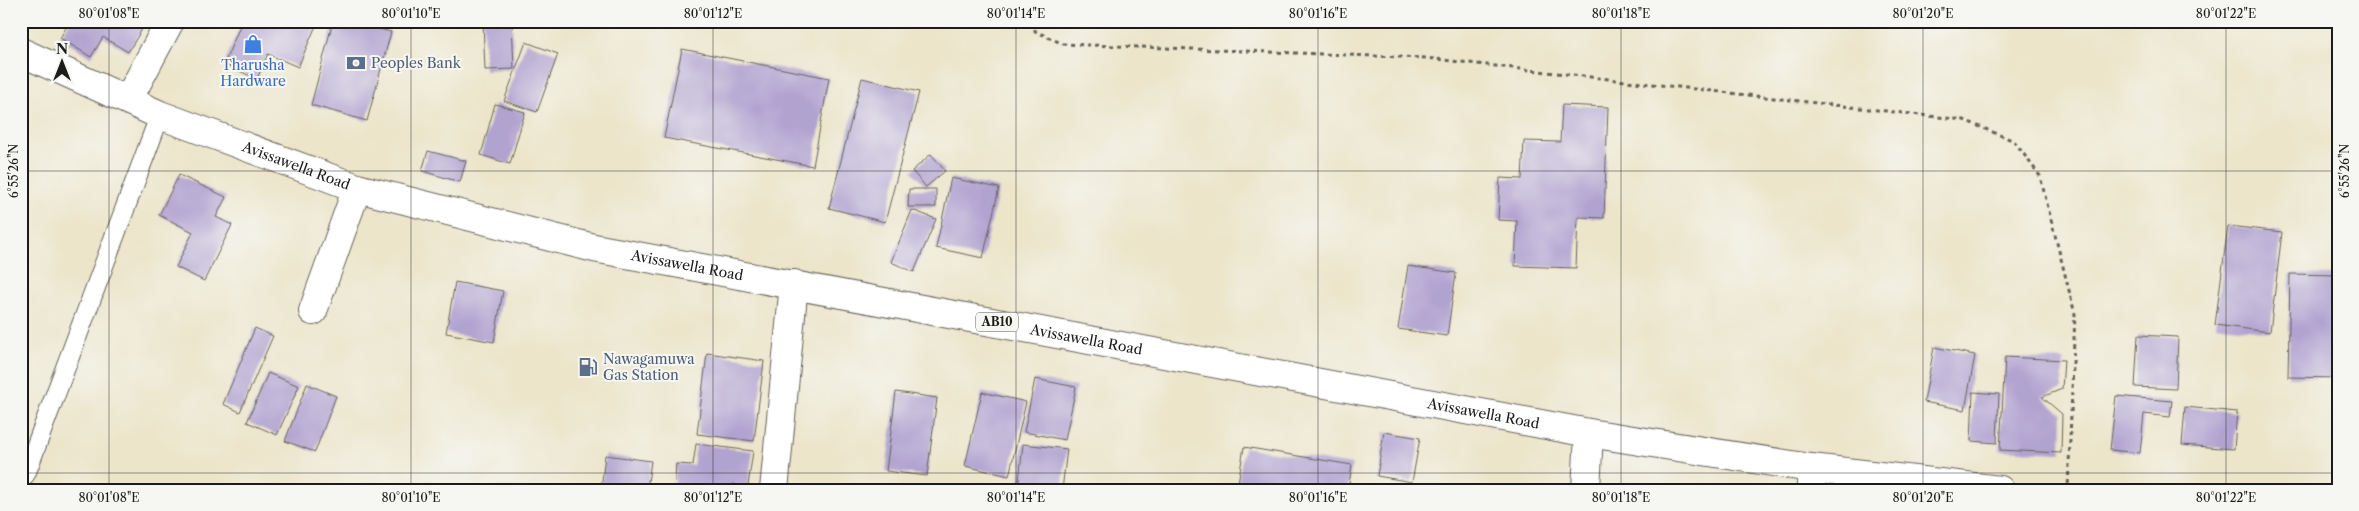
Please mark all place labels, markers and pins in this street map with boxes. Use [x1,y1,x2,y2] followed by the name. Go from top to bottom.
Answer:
[242,33,264,55] shop icon: Tharusha Hardware
[345,52,367,74] bank icon: Peoples Bank
[371,54,462,72] place label: Peoples Bank
[220,56,286,90] place label: Tharusha Hardware
[603,350,695,384] place label: Nawagamuwa Gas Station
[577,356,599,378] fuel station icon: Nawagamuwa Gas Station

